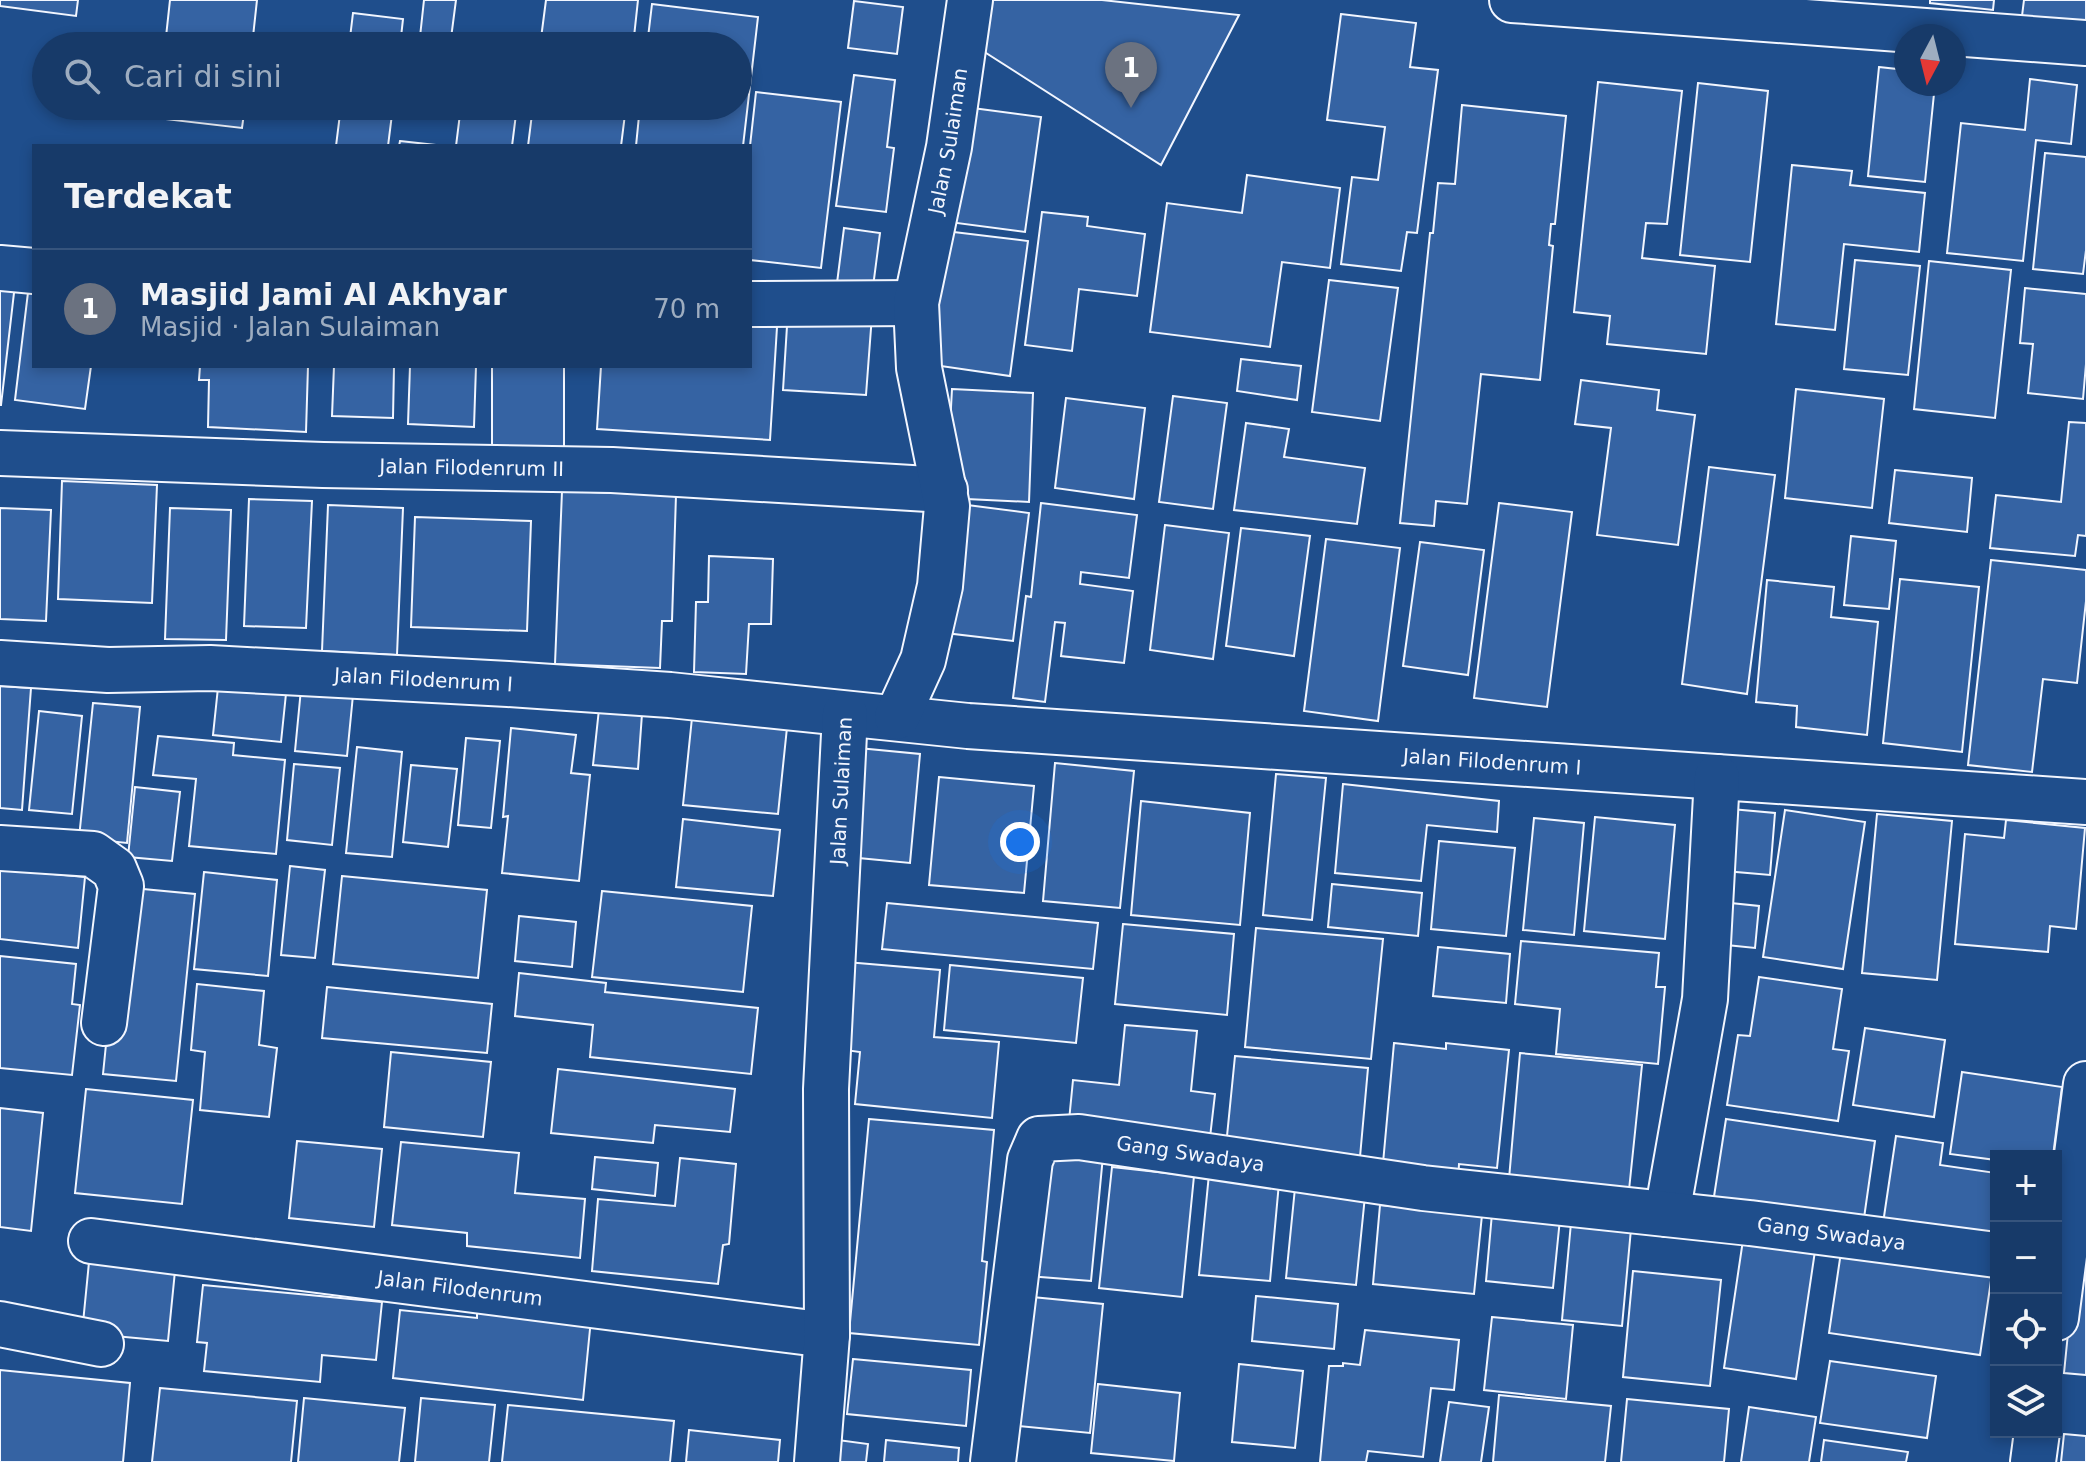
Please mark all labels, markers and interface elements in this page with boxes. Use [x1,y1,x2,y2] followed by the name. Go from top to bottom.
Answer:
[1894,24,1966,96] north arrow
[32,32,752,120] search box
[1105,42,1157,108] pin: 1
[60,54,104,98] icon: search
[124,59,282,94] text: Cari di sini
[923,66,972,218] street label: Jalan Sulaiman
[64,176,232,216] text: Terdekat
[140,277,507,312] text: Masjid Jami Al Akhyar
[81,294,99,324] text: 1
[653,294,720,324] text: 70 m
[140,312,440,342] text: Masjid · Jalan Sulaiman
[377,454,564,481] street label: Jalan Filodenrum II
[332,663,514,696] street label: Jalan Filodenrum I
[825,716,857,867] street label: Jalan Sulaiman
[1400,743,1582,780] street label: Jalan Filodenrum I
[1000,822,1040,862] your location
[1115,1131,1267,1176] street label: Gang Swadaya
[1990,1150,2062,1438] map controls
[1990,1150,2062,1222] button: +
[1756,1212,1907,1255] street label: Gang Swadaya
[1990,1222,2062,1294] button: −
[374,1265,544,1311] street label: Jalan Filodenrum
[1990,1294,2062,1366] button: locate
[1990,1366,2062,1438] button: layers

